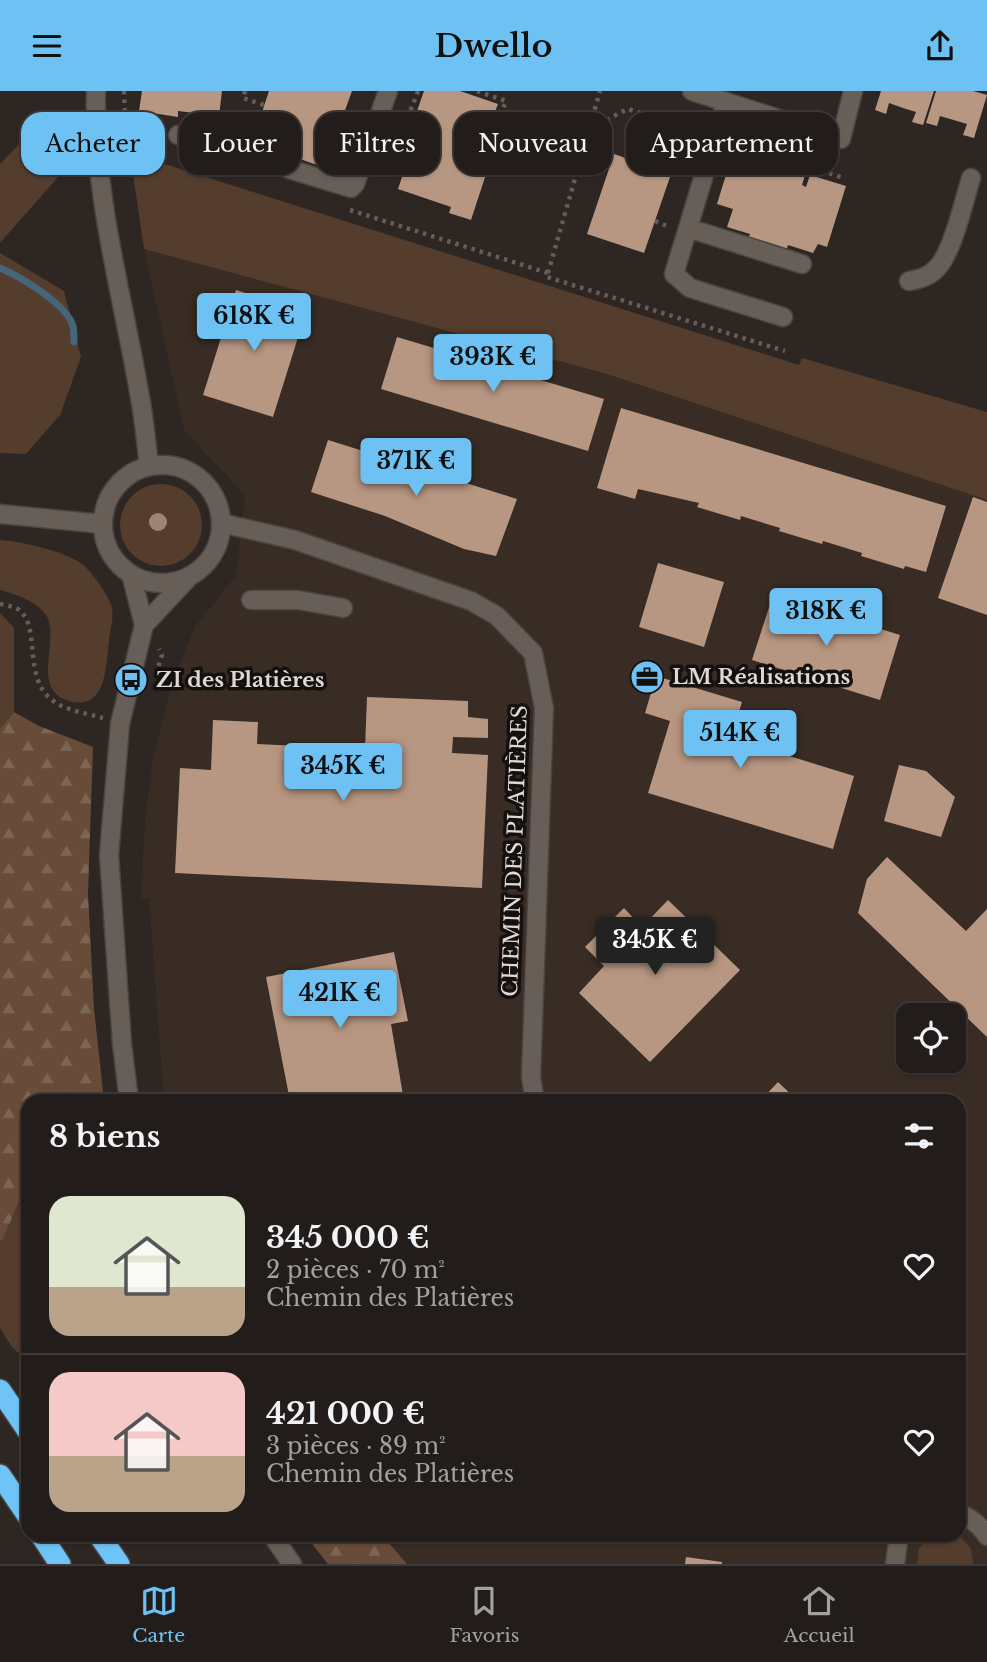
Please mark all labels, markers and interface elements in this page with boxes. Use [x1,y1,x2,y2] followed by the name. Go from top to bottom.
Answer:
[434,26,553,66] text: Dwello
[28,27,66,65] icon: menu
[921,27,959,65] icon: share
[21,112,165,175] chip: Acheter
[179,112,301,175] chip: Louer
[315,112,440,175] chip: Filtres
[454,112,612,175] chip: Nouveau
[626,112,838,175] chip: Appartement
[197,293,311,353] pin: 618K €
[213,302,295,330] text: 618K €
[436,335,550,394] pin: 393K €
[450,343,536,371] text: 393K €
[359,439,473,498] pin: 371K €
[376,447,456,475] text: 371K €
[769,589,883,648] pin: 318K €
[785,597,867,625] text: 318K €
[628,658,666,696] office icon: LM Réalisations
[112,661,150,699] bus stop icon: ZI des Platières
[672,664,850,690] place label: LM Réalisations
[156,667,325,693] place label: ZI des Platières
[497,705,533,997] street label: CHEMIN DES PLATIÈRES
[683,711,797,770] pin: 514K €
[699,719,781,747] text: 514K €
[286,743,400,803] pin: 345K €
[300,752,386,780] text: 345K €
[598,917,712,977] pin: 345K €
[612,926,698,954] text: 345K €
[283,971,397,1030] pin: 421K €
[299,979,381,1007] text: 421K €
[896,1003,966,1073] map controls
[896,1003,966,1073] button: locate
[900,1117,938,1155] icon: filters
[49,1118,160,1155] text: 8 biens
[266,1219,430,1256] text: 345 000 €
[105,1224,189,1308] icon: home
[900,1247,938,1285] icon: heart
[266,1256,445,1284] text: 2 pièces · 70 m²
[266,1284,514,1312] text: Chemin des Platières
[266,1395,425,1432] text: 421 000 €
[105,1400,189,1484] icon: home
[900,1423,938,1461] icon: heart
[266,1432,446,1460] text: 3 pièces · 89 m²
[266,1460,514,1488] text: Chemin des Platières
[132,1582,185,1647] tab: Carte
[449,1582,519,1647] tab: Favoris
[784,1582,855,1647] tab: Accueil

